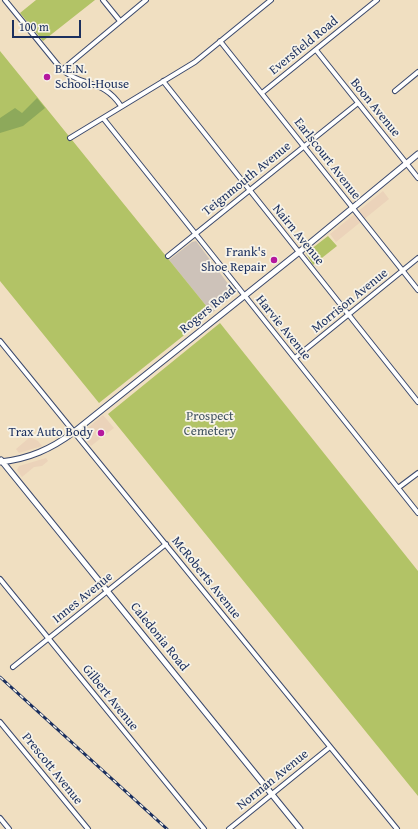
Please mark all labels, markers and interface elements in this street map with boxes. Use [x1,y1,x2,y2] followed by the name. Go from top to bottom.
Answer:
[14,12,83,38] scale bar
[266,14,342,78] street label: Eversfield Road
[19,18,49,35] text: 100 m
[55,62,129,93] place label: B.E.N. School-House
[42,72,52,82] marker: B.E.N. School-House
[347,76,403,140] street label: Boon Avenue
[290,115,364,203] street label: Earlscourt Avenue
[200,139,294,219] street label: Teignmouth Avenue
[269,201,327,269] street label: Nairn Avenue
[201,245,266,276] place label: Frank's Shoe Repair
[269,255,279,265] marker: Frank's Shoe Repair
[309,265,391,337] street label: Morrison Avenue
[177,283,239,337] street label: Rogers Road
[252,292,314,364] street label: Harvie Avenue
[184,409,236,440] park label: Prospect Cemetery
[8,425,93,441] place label: Trax Auto Body
[96,428,106,438] marker: Trax Auto Body
[168,534,244,622] street label: McRoberts Avenue
[50,569,116,627] street label: Innes Avenue
[127,600,191,674] street label: Caledonia Road
[79,662,141,734] street label: Gilbert Avenue
[18,730,86,808] street label: Prescott Avenue
[234,746,312,814] street label: Norman Avenue

